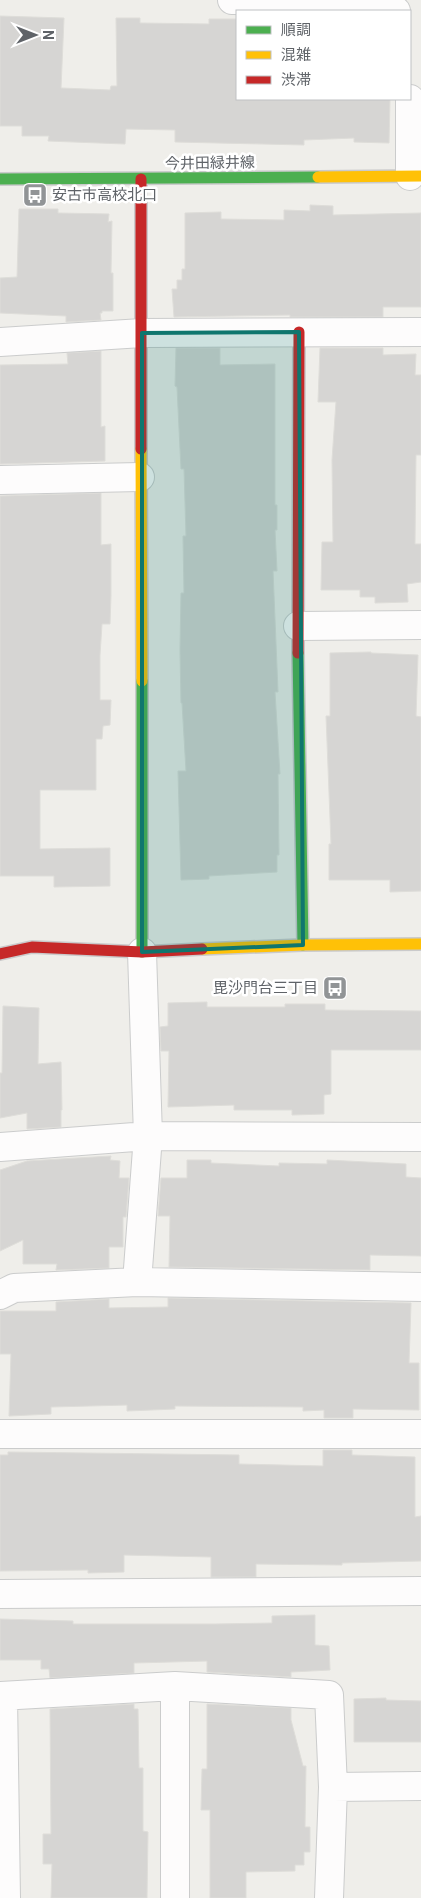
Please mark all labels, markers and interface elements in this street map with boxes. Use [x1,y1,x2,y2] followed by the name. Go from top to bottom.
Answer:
[10,10,60,60] north arrow
[236,10,411,100] legend
[281,21,311,39] text: 順調
[40,30,56,40] text: N
[281,46,311,64] text: 混雑
[281,71,311,89] text: 渋滞
[165,153,255,173] street label: 今井田緑井線
[22,182,48,208] bus stop icon: 安古市高校北口
[52,186,157,204] place label: 安古市高校北口
[322,975,348,1001] bus stop icon: 毘沙門台三丁目
[213,979,318,997] place label: 毘沙門台三丁目

